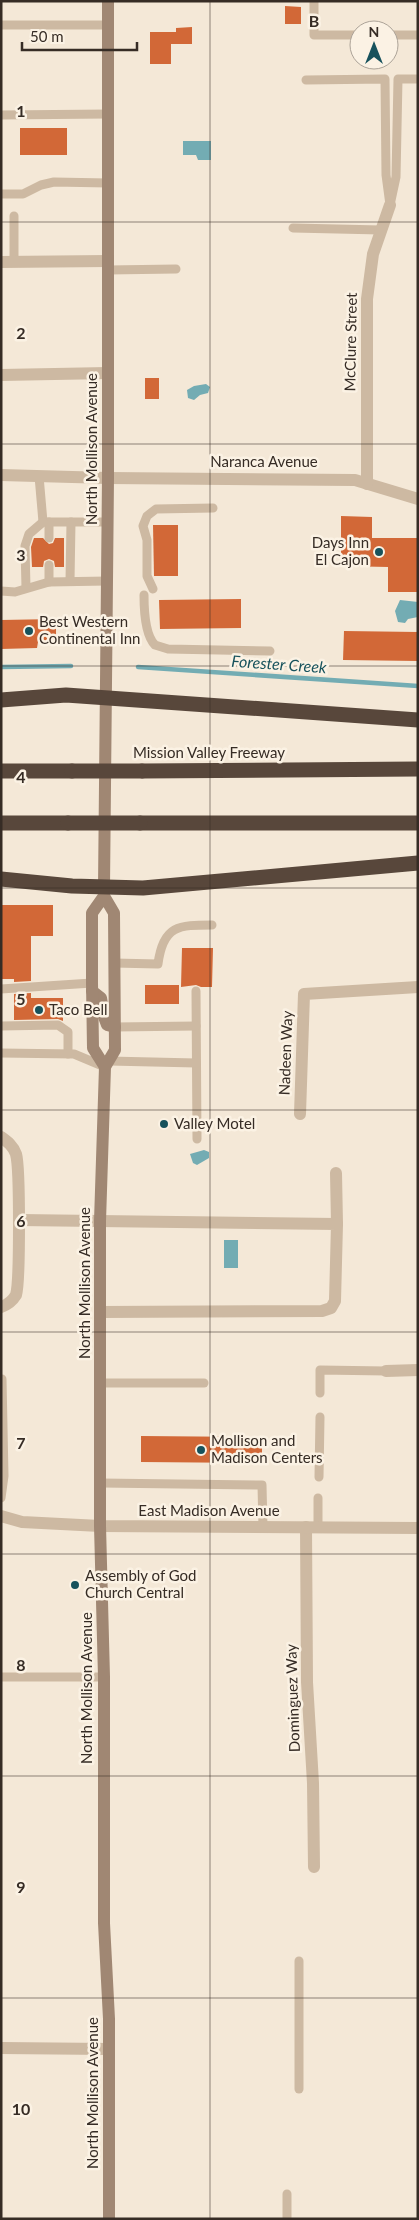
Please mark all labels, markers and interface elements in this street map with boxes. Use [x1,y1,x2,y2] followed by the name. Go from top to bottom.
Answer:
[309,11,319,30] text: B
[22,20,138,52] scale bar
[349,20,399,70] north arrow
[369,23,379,40] text: N
[30,27,64,45] text: 50 m
[16,101,26,120] text: 1
[340,292,360,392] street label: McClure Street
[16,323,26,342] text: 2
[82,373,100,525] street label: North Mollison Avenue
[210,452,318,470] street label: Naranca Avenue
[312,533,369,568] place label: Days Inn El Cajon
[16,545,26,564] text: 3
[373,546,385,558] marker: Days Inn El Cajon
[39,612,140,647] place label: Best Western Continental Inn
[23,625,35,637] marker: Best Western Continental Inn
[231,651,328,676] water label: Forester Creek
[133,743,285,761] street label: Mission Valley Freeway
[16,767,26,786] text: 4
[16,989,26,1008] text: 5
[49,1000,108,1018] place label: Taco Bell
[33,1004,45,1016] marker: Taco Bell
[275,1010,295,1096] street label: Nadeen Way
[174,1114,255,1132] place label: Valley Motel
[158,1118,170,1130] marker: Valley Motel
[75,1207,93,1359] street label: North Mollison Avenue
[16,1211,26,1230] text: 6
[211,1431,323,1466] place label: Mollison and Madison Centers
[16,1433,26,1452] text: 7
[195,1444,207,1456] marker: Mollison and Madison Centers
[138,1501,280,1519] street label: East Madison Avenue
[85,1566,196,1601] place label: Assembly of God Church Central
[69,1579,81,1591] marker: Assembly of God Church Central
[77,1612,95,1764] street label: North Mollison Avenue
[281,1643,303,1752] street label: Dominguez Way
[16,1655,26,1674] text: 8
[16,1877,26,1896] text: 9
[83,2017,101,2169] street label: North Mollison Avenue
[12,2099,30,2118] text: 10

